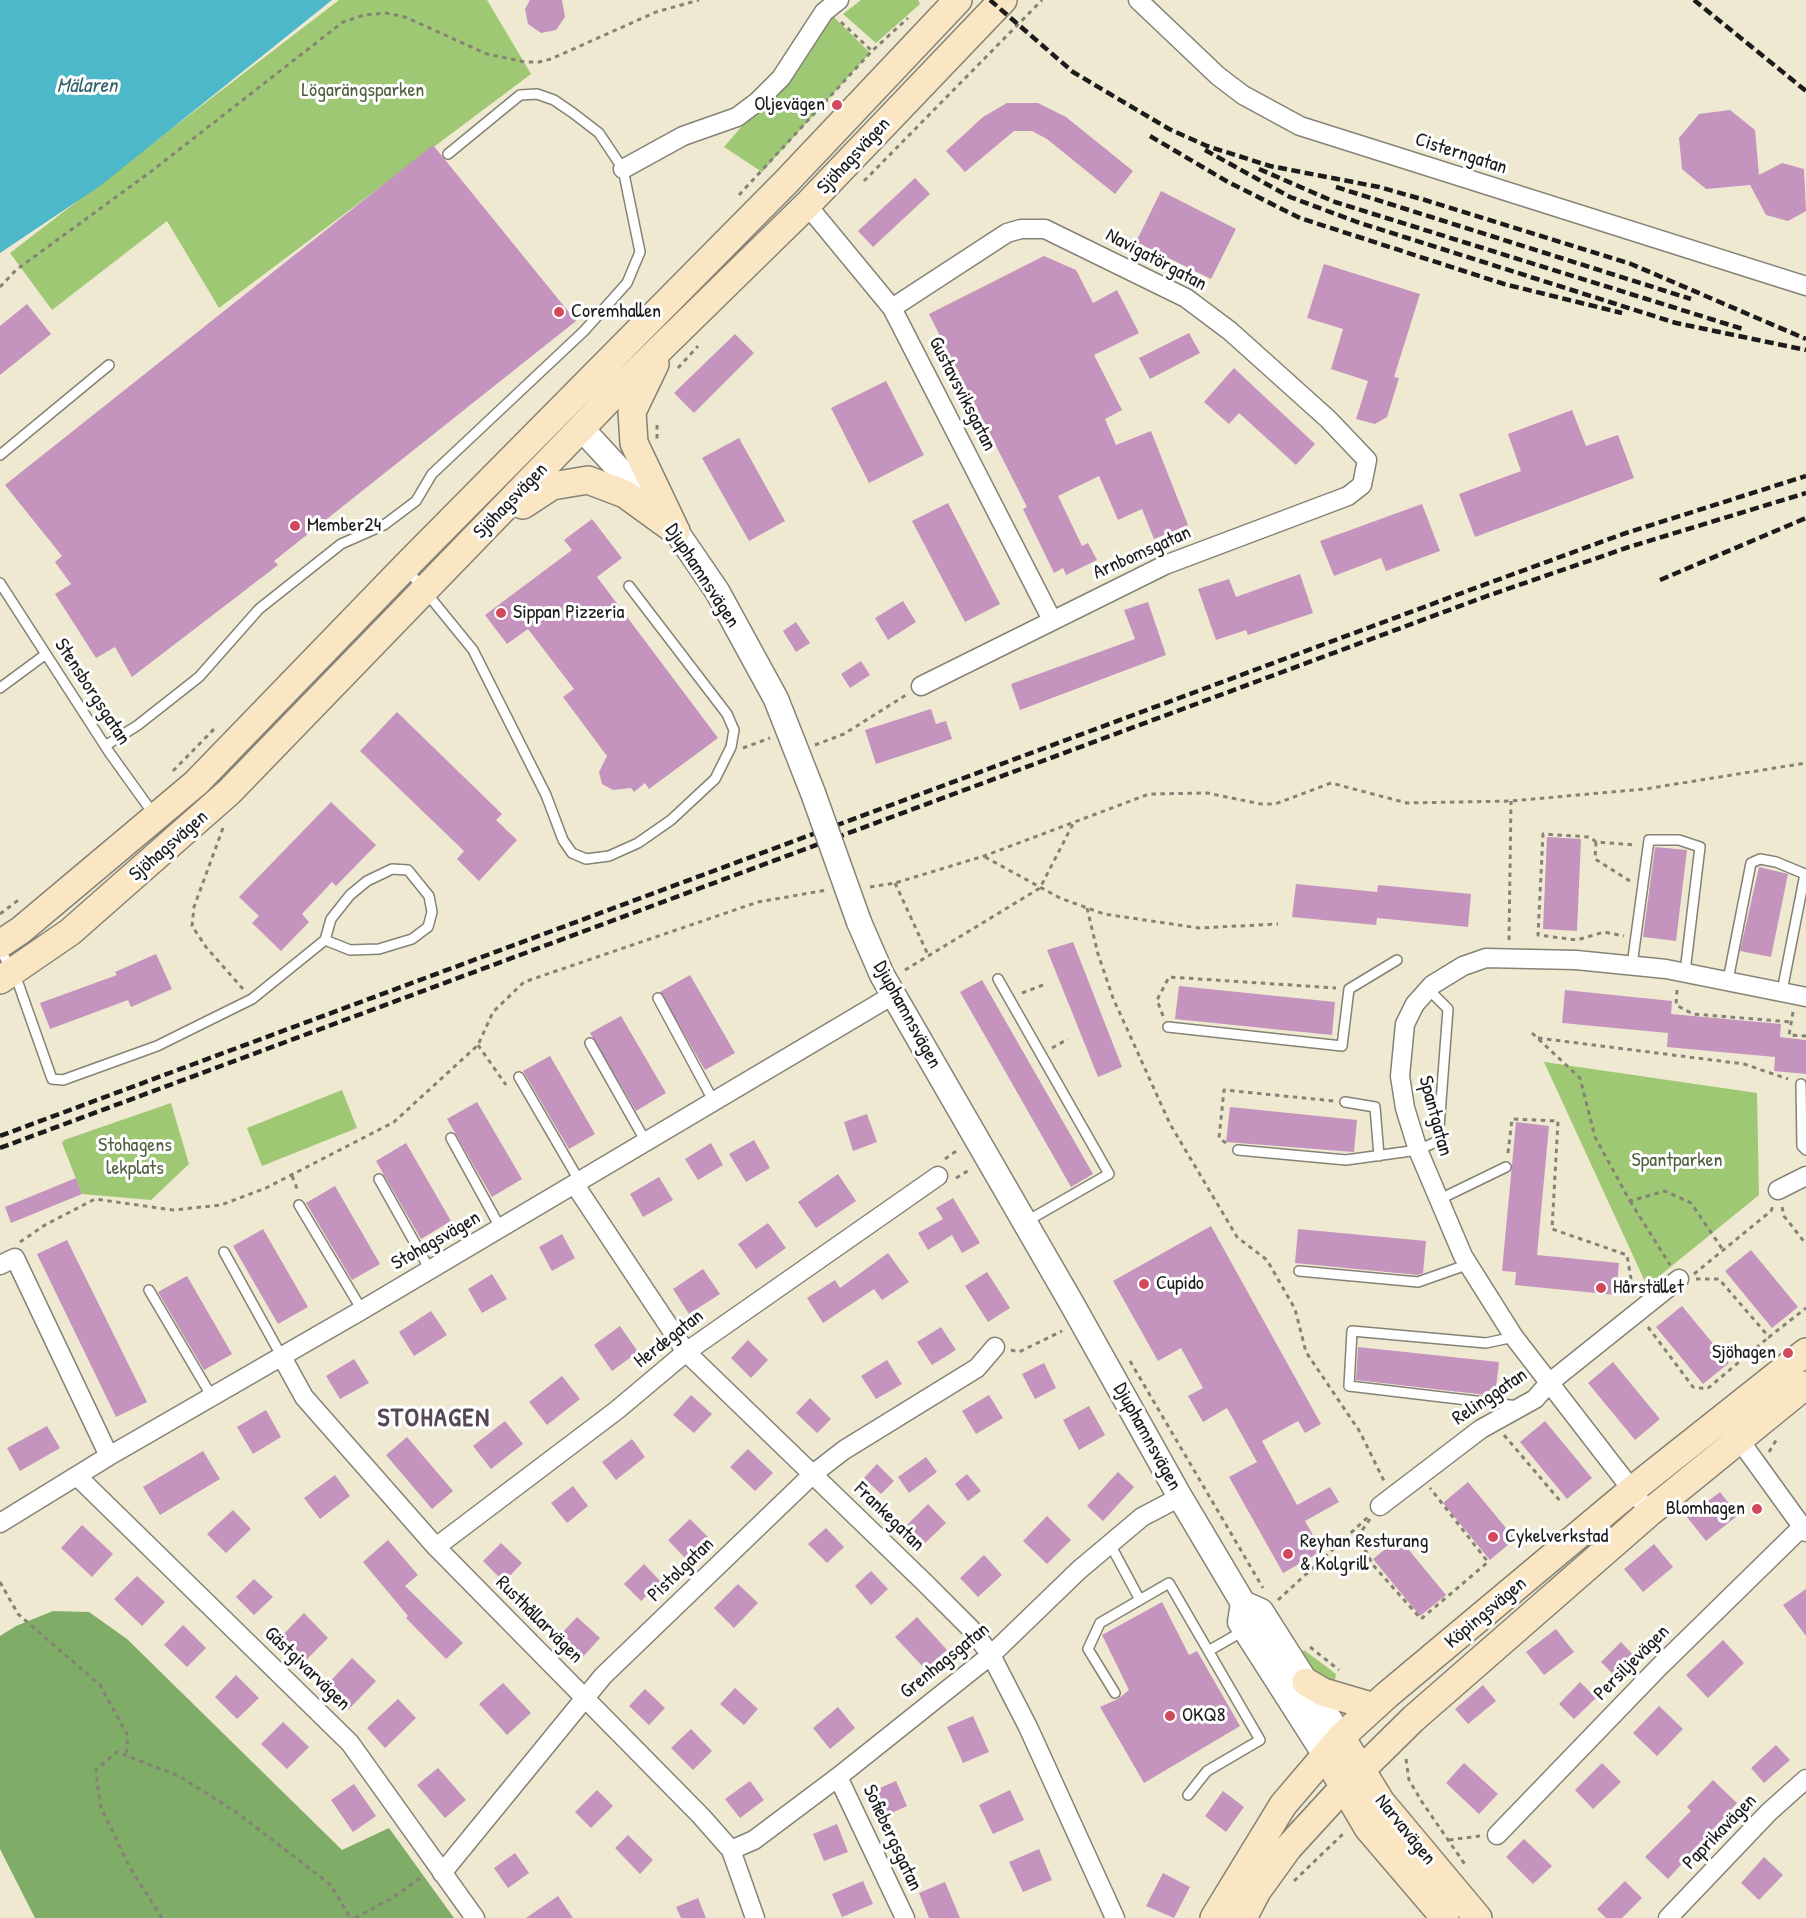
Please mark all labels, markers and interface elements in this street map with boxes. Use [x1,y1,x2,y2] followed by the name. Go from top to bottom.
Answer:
[57,73,117,99] water label: Mälaren
[302,79,424,103] park label: Lögarängsparken
[754,93,825,117] place label: Oljevägen
[830,98,844,112] marker: Oljevägen
[812,113,896,199] street label: Sjöhagsvägen
[1412,128,1510,180] street label: Cisterngatan
[1101,223,1211,297] street label: Navigatörgatan
[571,300,661,324] place label: Coremhallen
[552,305,566,319] marker: Coremhallen
[923,333,1001,455] street label: Gustavsviksgatan
[469,458,553,544] street label: Sjöhagsvägen
[307,514,381,538] place label: Member24
[288,519,302,533] marker: Member24
[660,520,744,632] street label: Djuphamnsvägen
[1089,521,1195,585] street label: Arnbomsgatan
[513,601,624,625] place label: Sippan Pizzeria
[494,606,508,620] marker: Sippan Pizzeria
[49,634,135,750] street label: Stensborgsgatan
[125,805,213,887] street label: Sjöhagsvägen
[868,957,946,1073] street label: Djuphamnsvägen
[1413,1073,1457,1159] street label: Spantgatan
[98,1134,172,1181] park label: Stohagens lekplats
[1632,1149,1722,1173] park label: Spantparken
[387,1206,485,1276] street label: Stohagsvägen
[1156,1272,1204,1296] place label: Cupido
[1613,1276,1684,1300] place label: Hårstället
[1137,1277,1151,1291] marker: Cupido
[1594,1281,1608,1295] marker: Hårstället
[630,1305,708,1373] street label: Herdegatan
[1712,1341,1776,1365] place label: Sjöhagen
[1781,1346,1795,1360] marker: Sjöhagen
[1448,1363,1532,1431] street label: Relinggatan
[1108,1379,1186,1495] street label: Djuphamnsvägen
[377,1403,491,1435] district label: STOHAGEN
[849,1478,929,1556] street label: Frankegatan
[1666,1497,1745,1521] place label: Blomhagen
[1750,1502,1764,1516] marker: Blomhagen
[1505,1525,1608,1549] place label: Cykelverkstad
[1300,1530,1428,1577] place label: Reyhan Resturang & Kolgrill
[1486,1530,1500,1544] marker: Cykelverkstad
[643,1533,719,1607] street label: Pistolgatan
[1281,1547,1295,1561] marker: Reyhan Resturang & Kolgrill
[490,1571,588,1669] street label: Rusthållarvägen
[1440,1572,1532,1654] street label: Köpingsvägen
[896,1618,994,1704] street label: Grenhagsgatan
[1589,1620,1675,1706] street label: Persiljevägen
[259,1622,355,1716] street label: Gästgivarvägen
[1182,1704,1225,1728] place label: OKQ8
[1163,1709,1177,1723] marker: OKQ8
[857,1781,927,1895] street label: Sofiebergsgatan
[1678,1789,1762,1875] street label: Paprikavägen
[1369,1790,1441,1870] street label: Narvavägen

